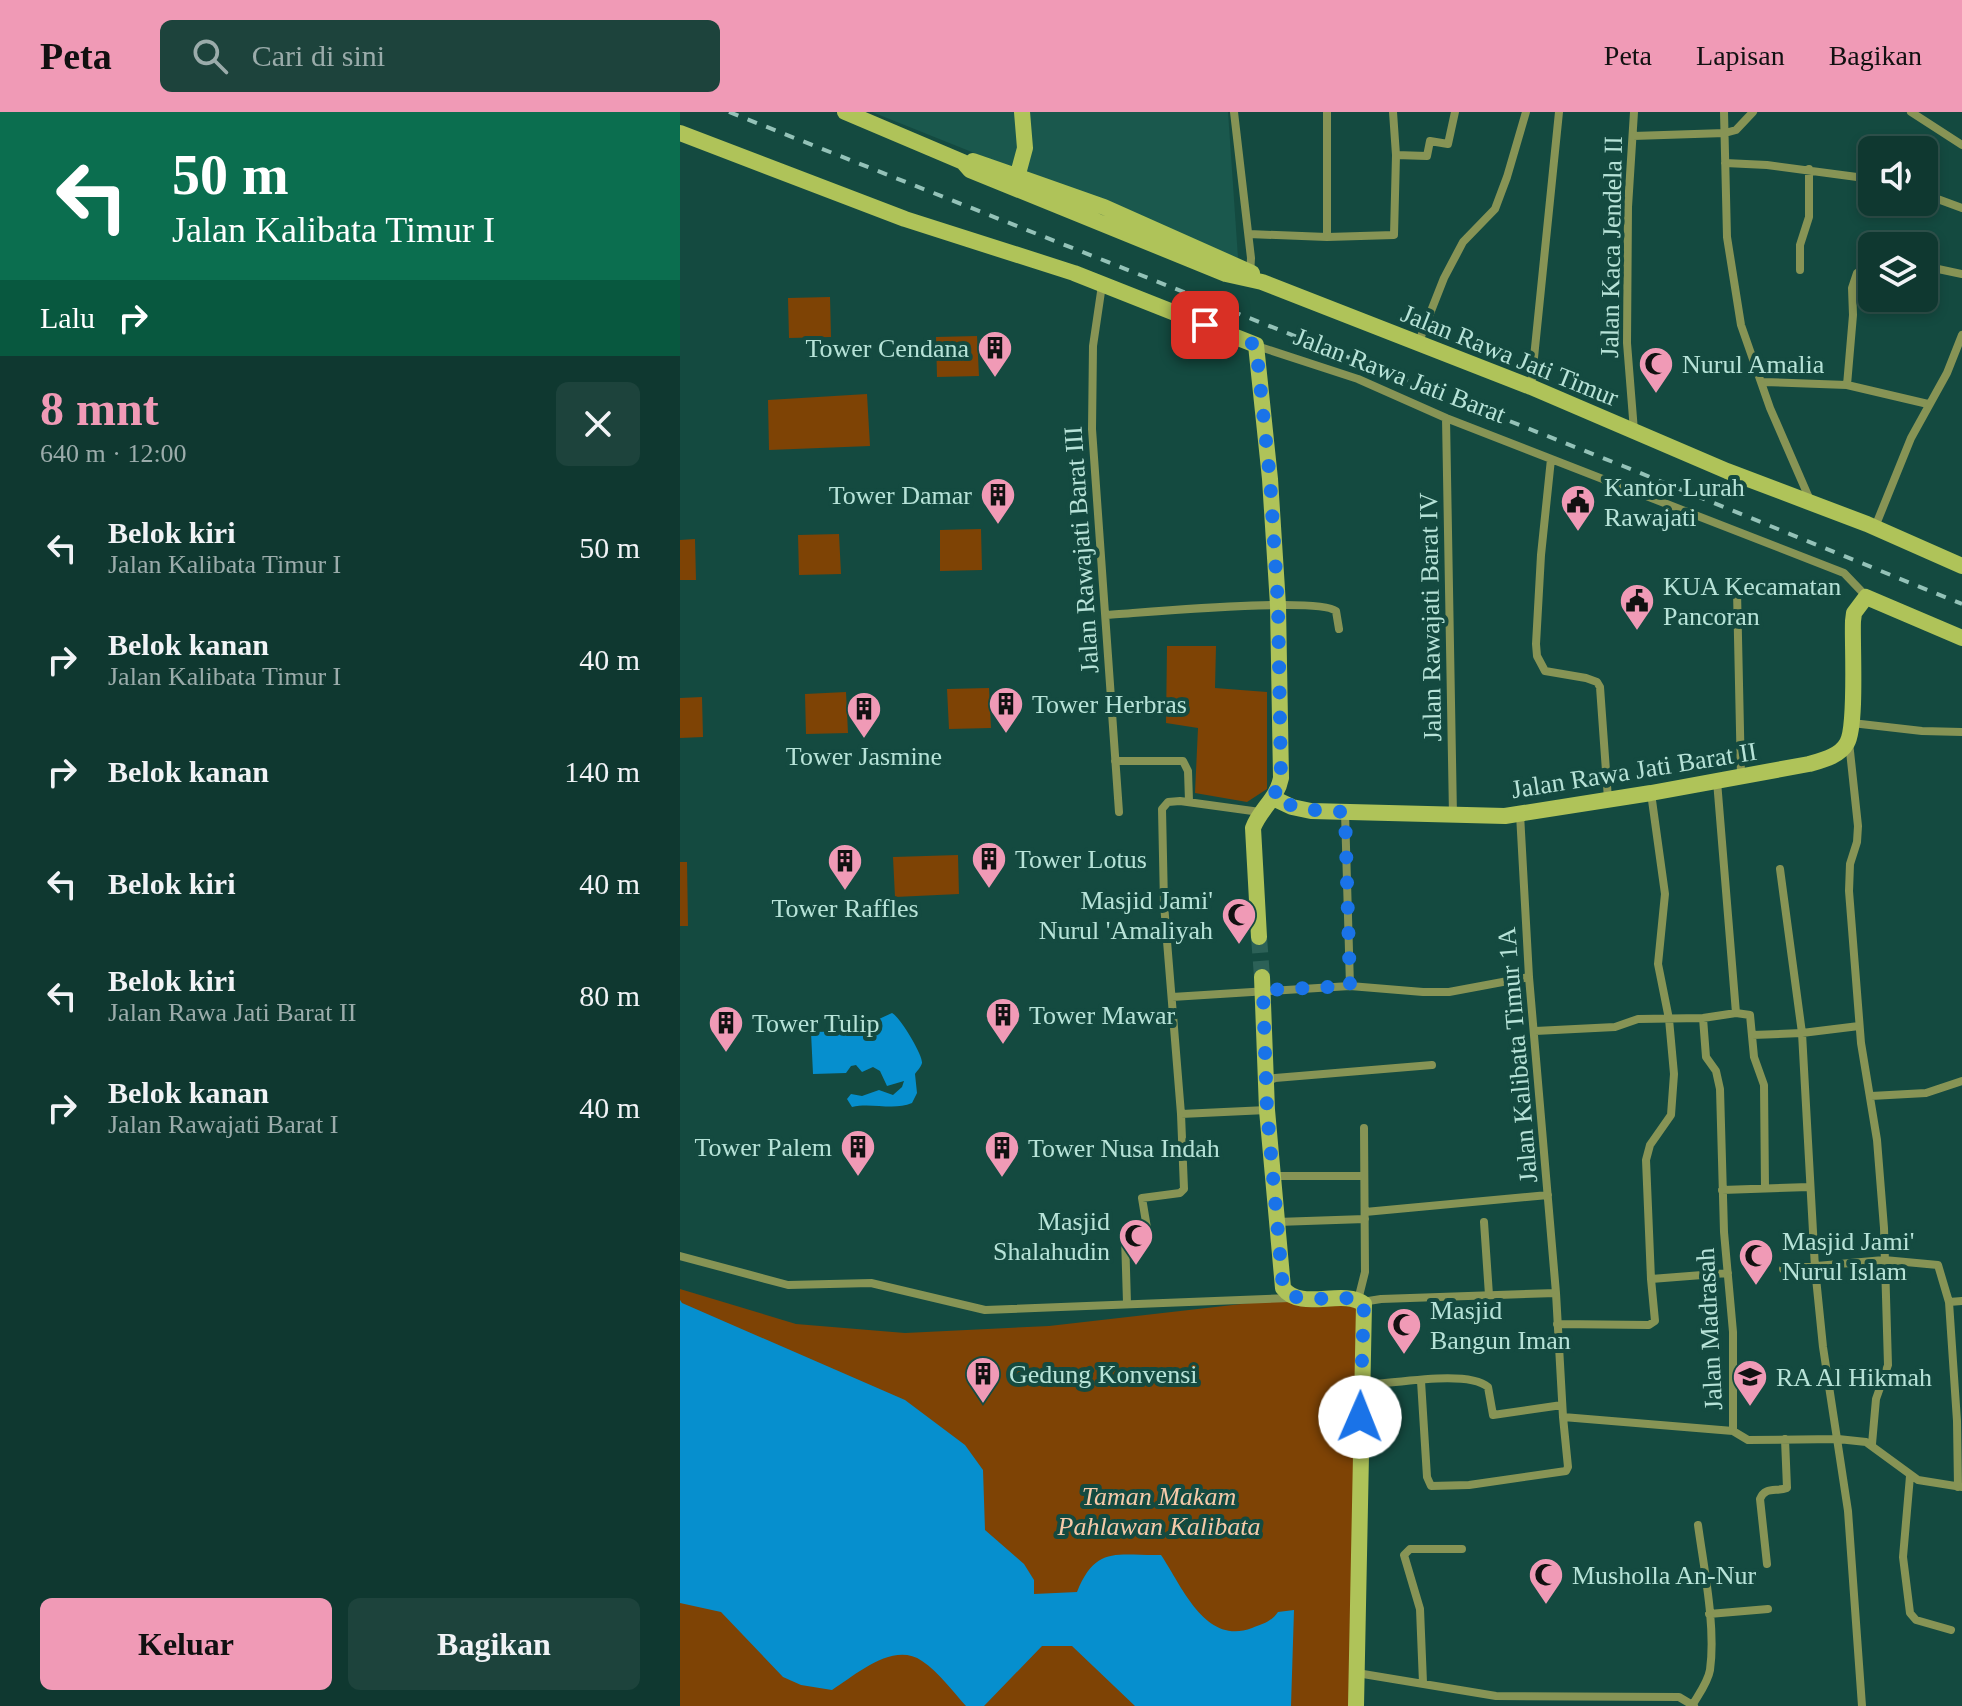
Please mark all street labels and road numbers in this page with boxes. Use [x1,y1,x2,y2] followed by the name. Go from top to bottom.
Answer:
[1595,136,1628,358] street label: Jalan Kaca Jendela II
[1397,299,1623,412] street label: Jalan Rawa Jati Timur
[1290,322,1511,430] street label: Jalan Rawa Jati Barat
[1058,425,1105,674] street label: Jalan Rawajati Barat III
[1414,492,1447,742] street label: Jalan Rawajati Barat IV
[1509,737,1759,804] street label: Jalan Rawa Jati Barat II
[1492,926,1543,1184] street label: Jalan Kalibata Timur 1A
[1691,1247,1728,1411] street label: Jalan Madrasah

